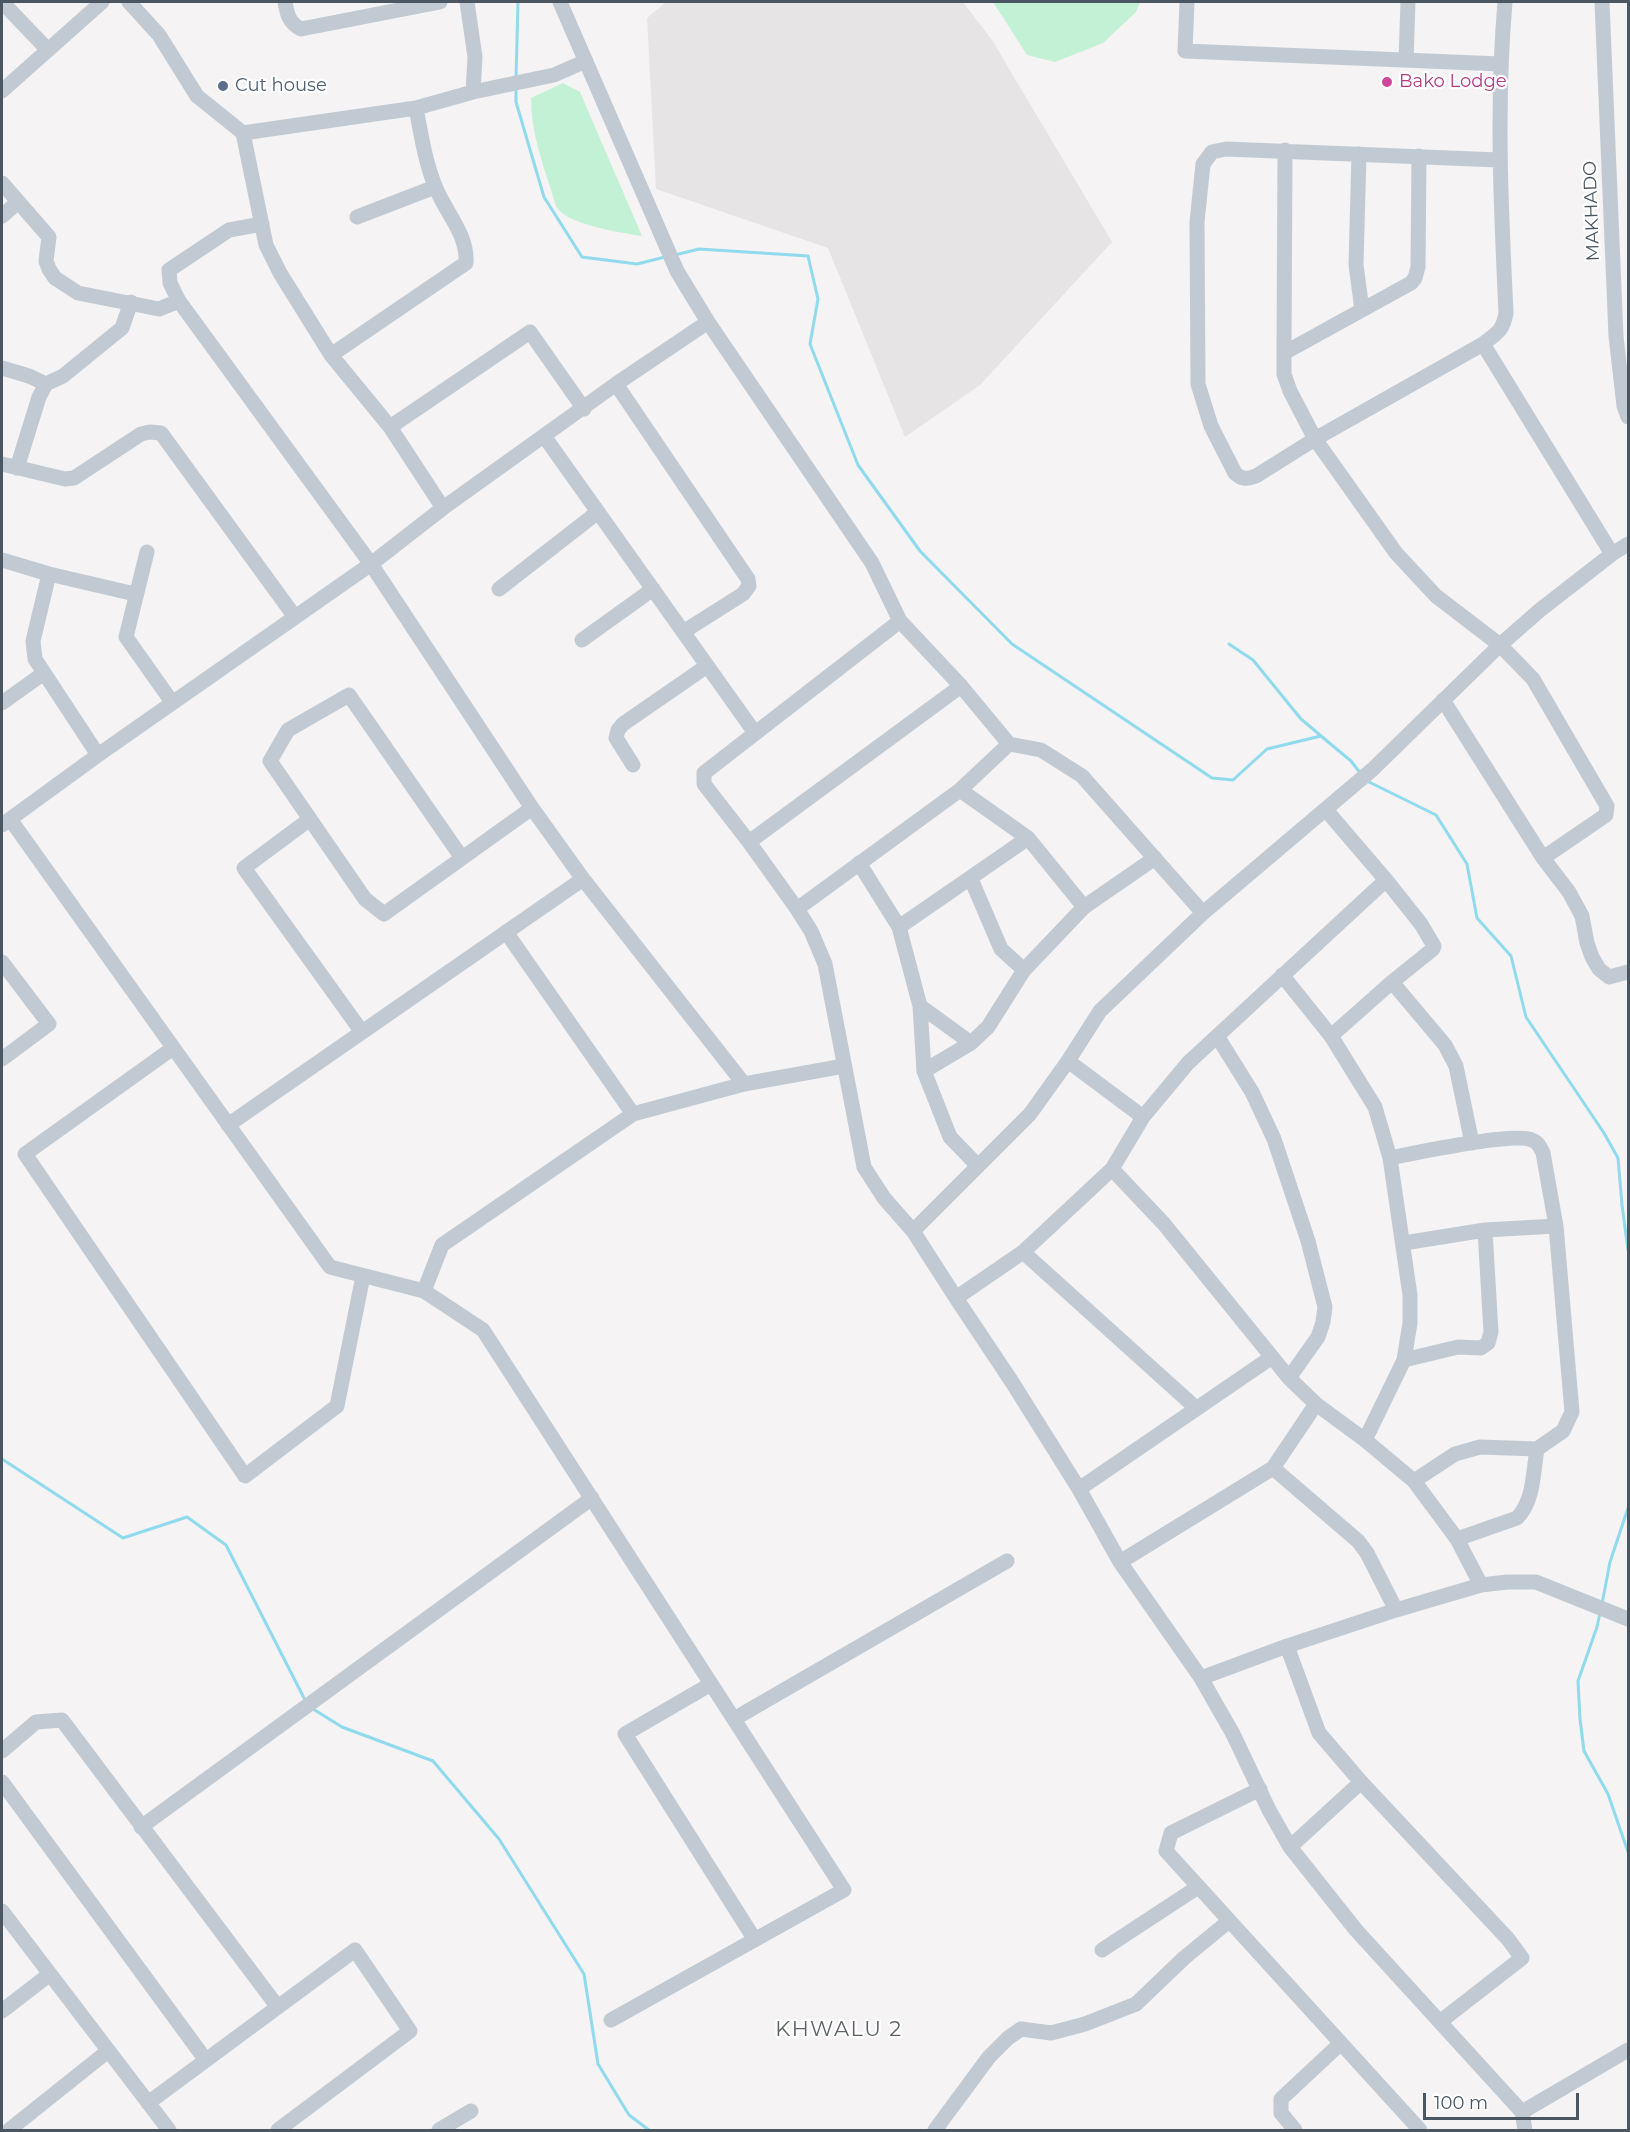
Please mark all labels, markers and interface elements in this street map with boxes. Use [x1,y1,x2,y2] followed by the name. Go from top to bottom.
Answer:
[1399,71,1507,93] place label: Bako Lodge
[235,75,327,97] place label: Cut house
[1380,75,1394,89] marker: Bako Lodge
[216,79,230,93] marker: Cut house
[1579,160,1605,262] street label: MAKHADO
[775,2017,903,2043] district label: KHWALU 2
[1426,2081,1582,2119] scale bar
[1434,2092,1488,2114] text: 100 m

